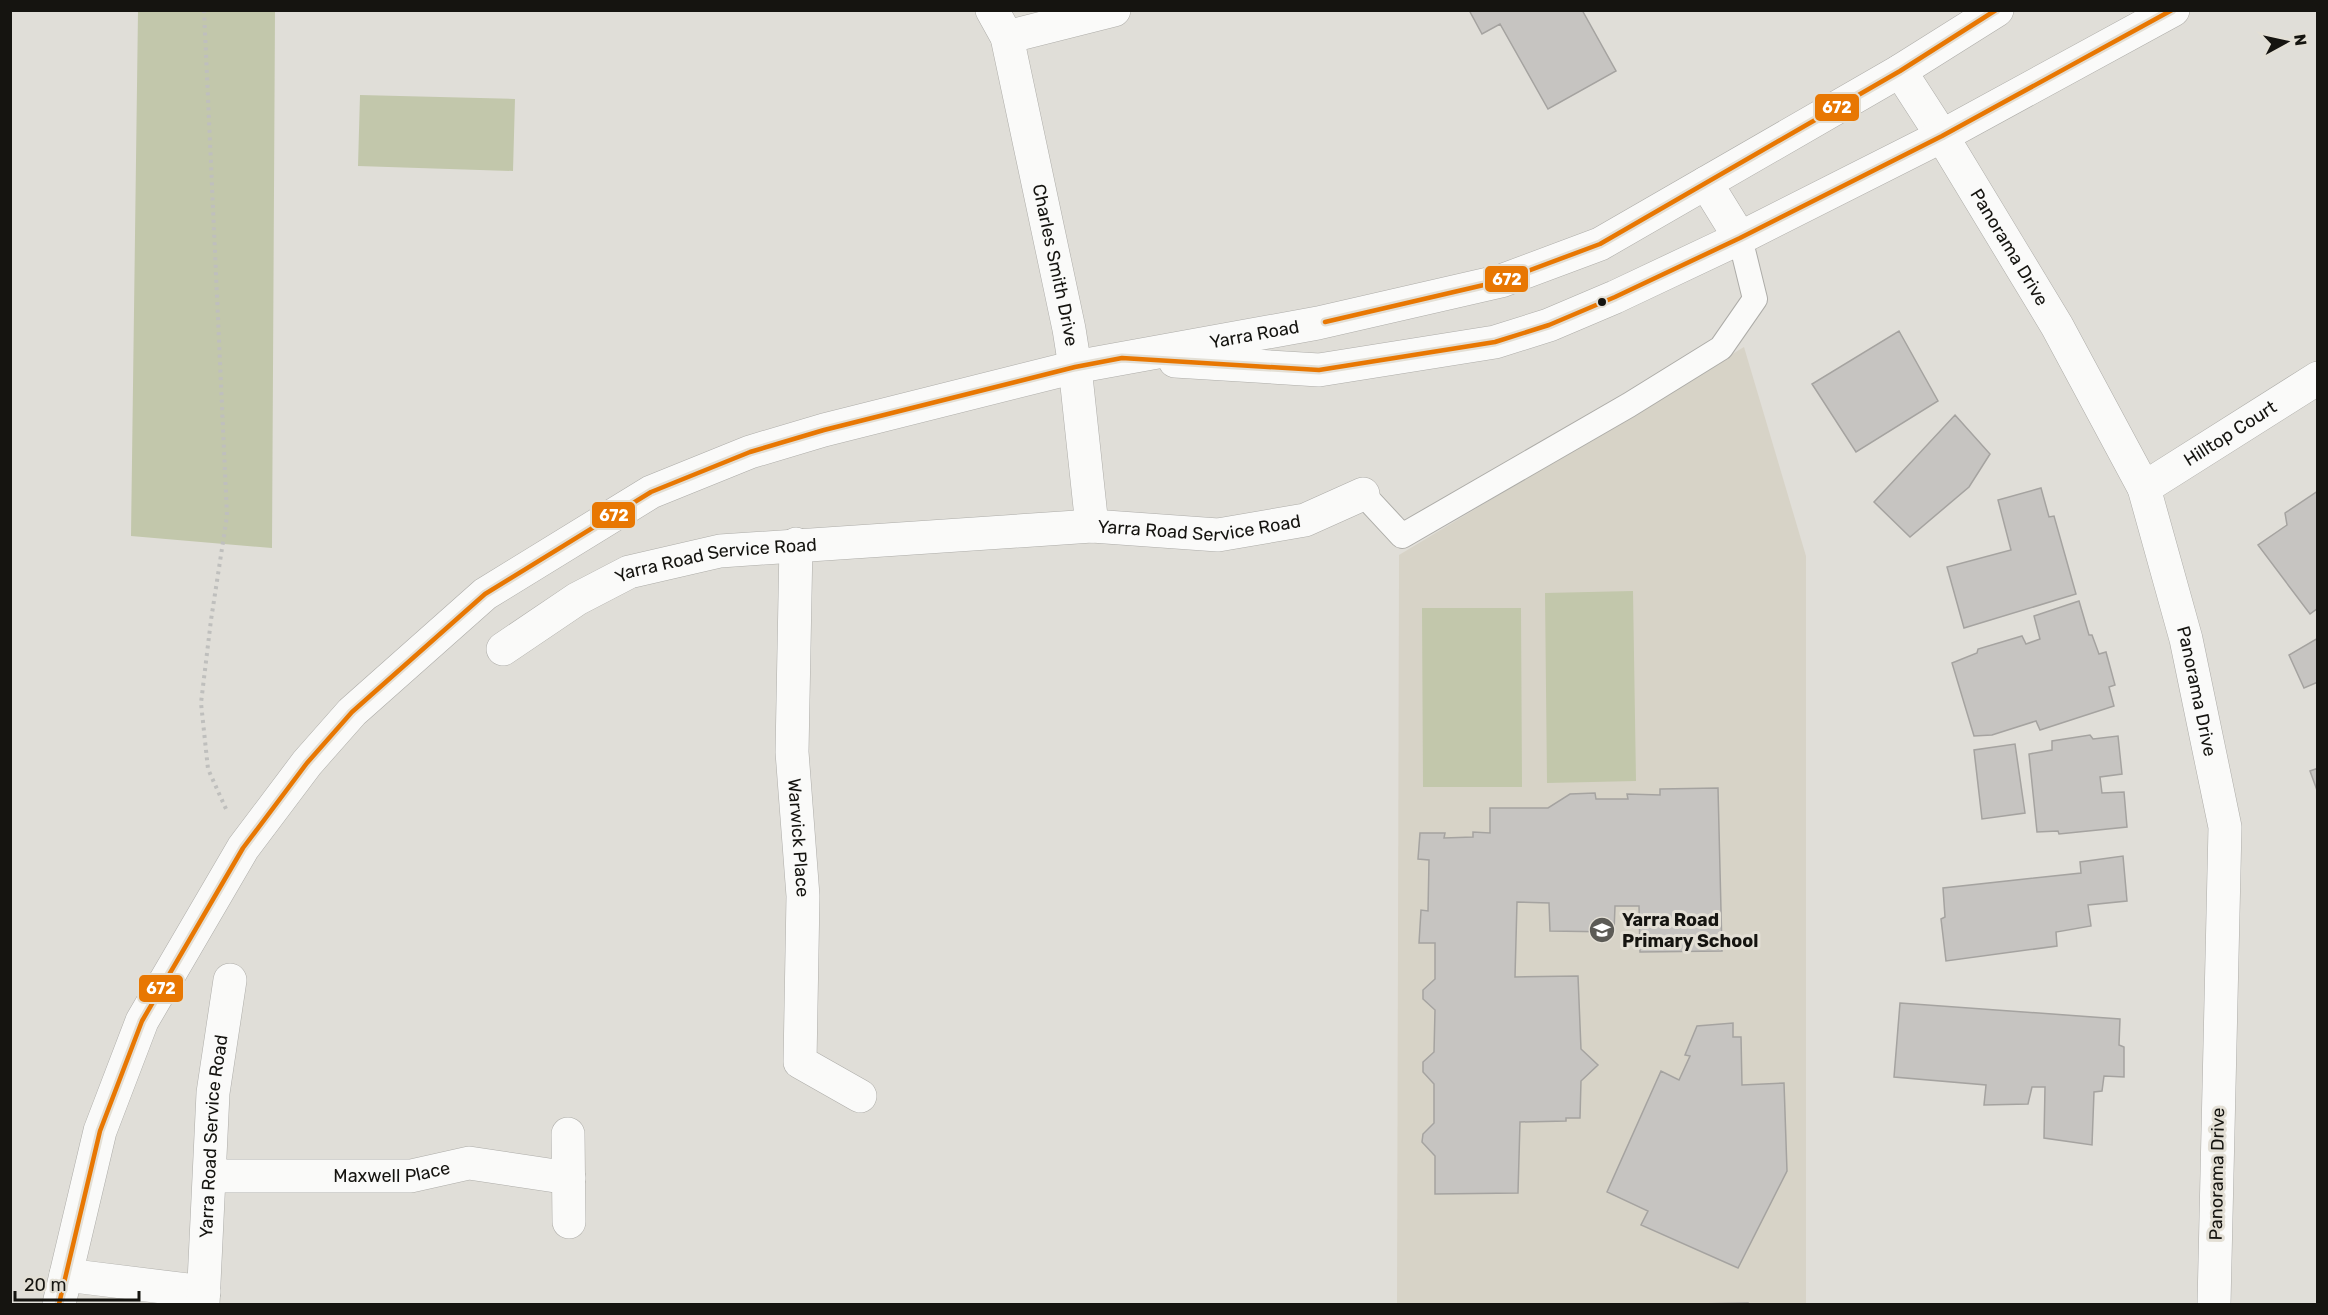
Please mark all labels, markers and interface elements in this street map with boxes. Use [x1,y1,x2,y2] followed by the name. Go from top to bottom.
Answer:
[2256,12,2316,72] north arrow
[2290,33,2311,47] text: N
[1814,93,1860,122] line badge: 672
[1822,98,1852,117] text: 672
[1028,182,1083,348] street label: Charles Smith Drive
[1965,185,2053,310] street label: Panorama Drive
[1484,265,1529,293] line badge: 672
[1492,270,1522,289] text: 672
[1596,296,1608,308] unlabelled marker
[1208,316,1301,353] street label: Yarra Road
[2180,396,2281,471] street label: Hilltop Court
[591,501,636,529] line badge: 672
[599,506,629,525] text: 672
[1097,510,1302,546] street label: Yarra Road Service Road
[611,534,817,588] street label: Yarra Road Service Road
[2172,623,2221,759] street label: Panorama Drive
[783,778,814,898] street label: Warwick Place
[1622,909,1758,952] place label: Yarra Road Primary School
[1587,915,1617,945] school or university icon: Yarra Road Primary School
[138,974,184,1003] line badge: 672
[146,979,176,998] text: 672
[195,1033,233,1239] street label: Yarra Road Service Road
[2205,1107,2229,1241] street label: Panorama Drive
[333,1157,452,1187] street label: Maxwell Place
[15,1264,140,1302] scale bar
[24,1274,66,1296] text: 20 m

